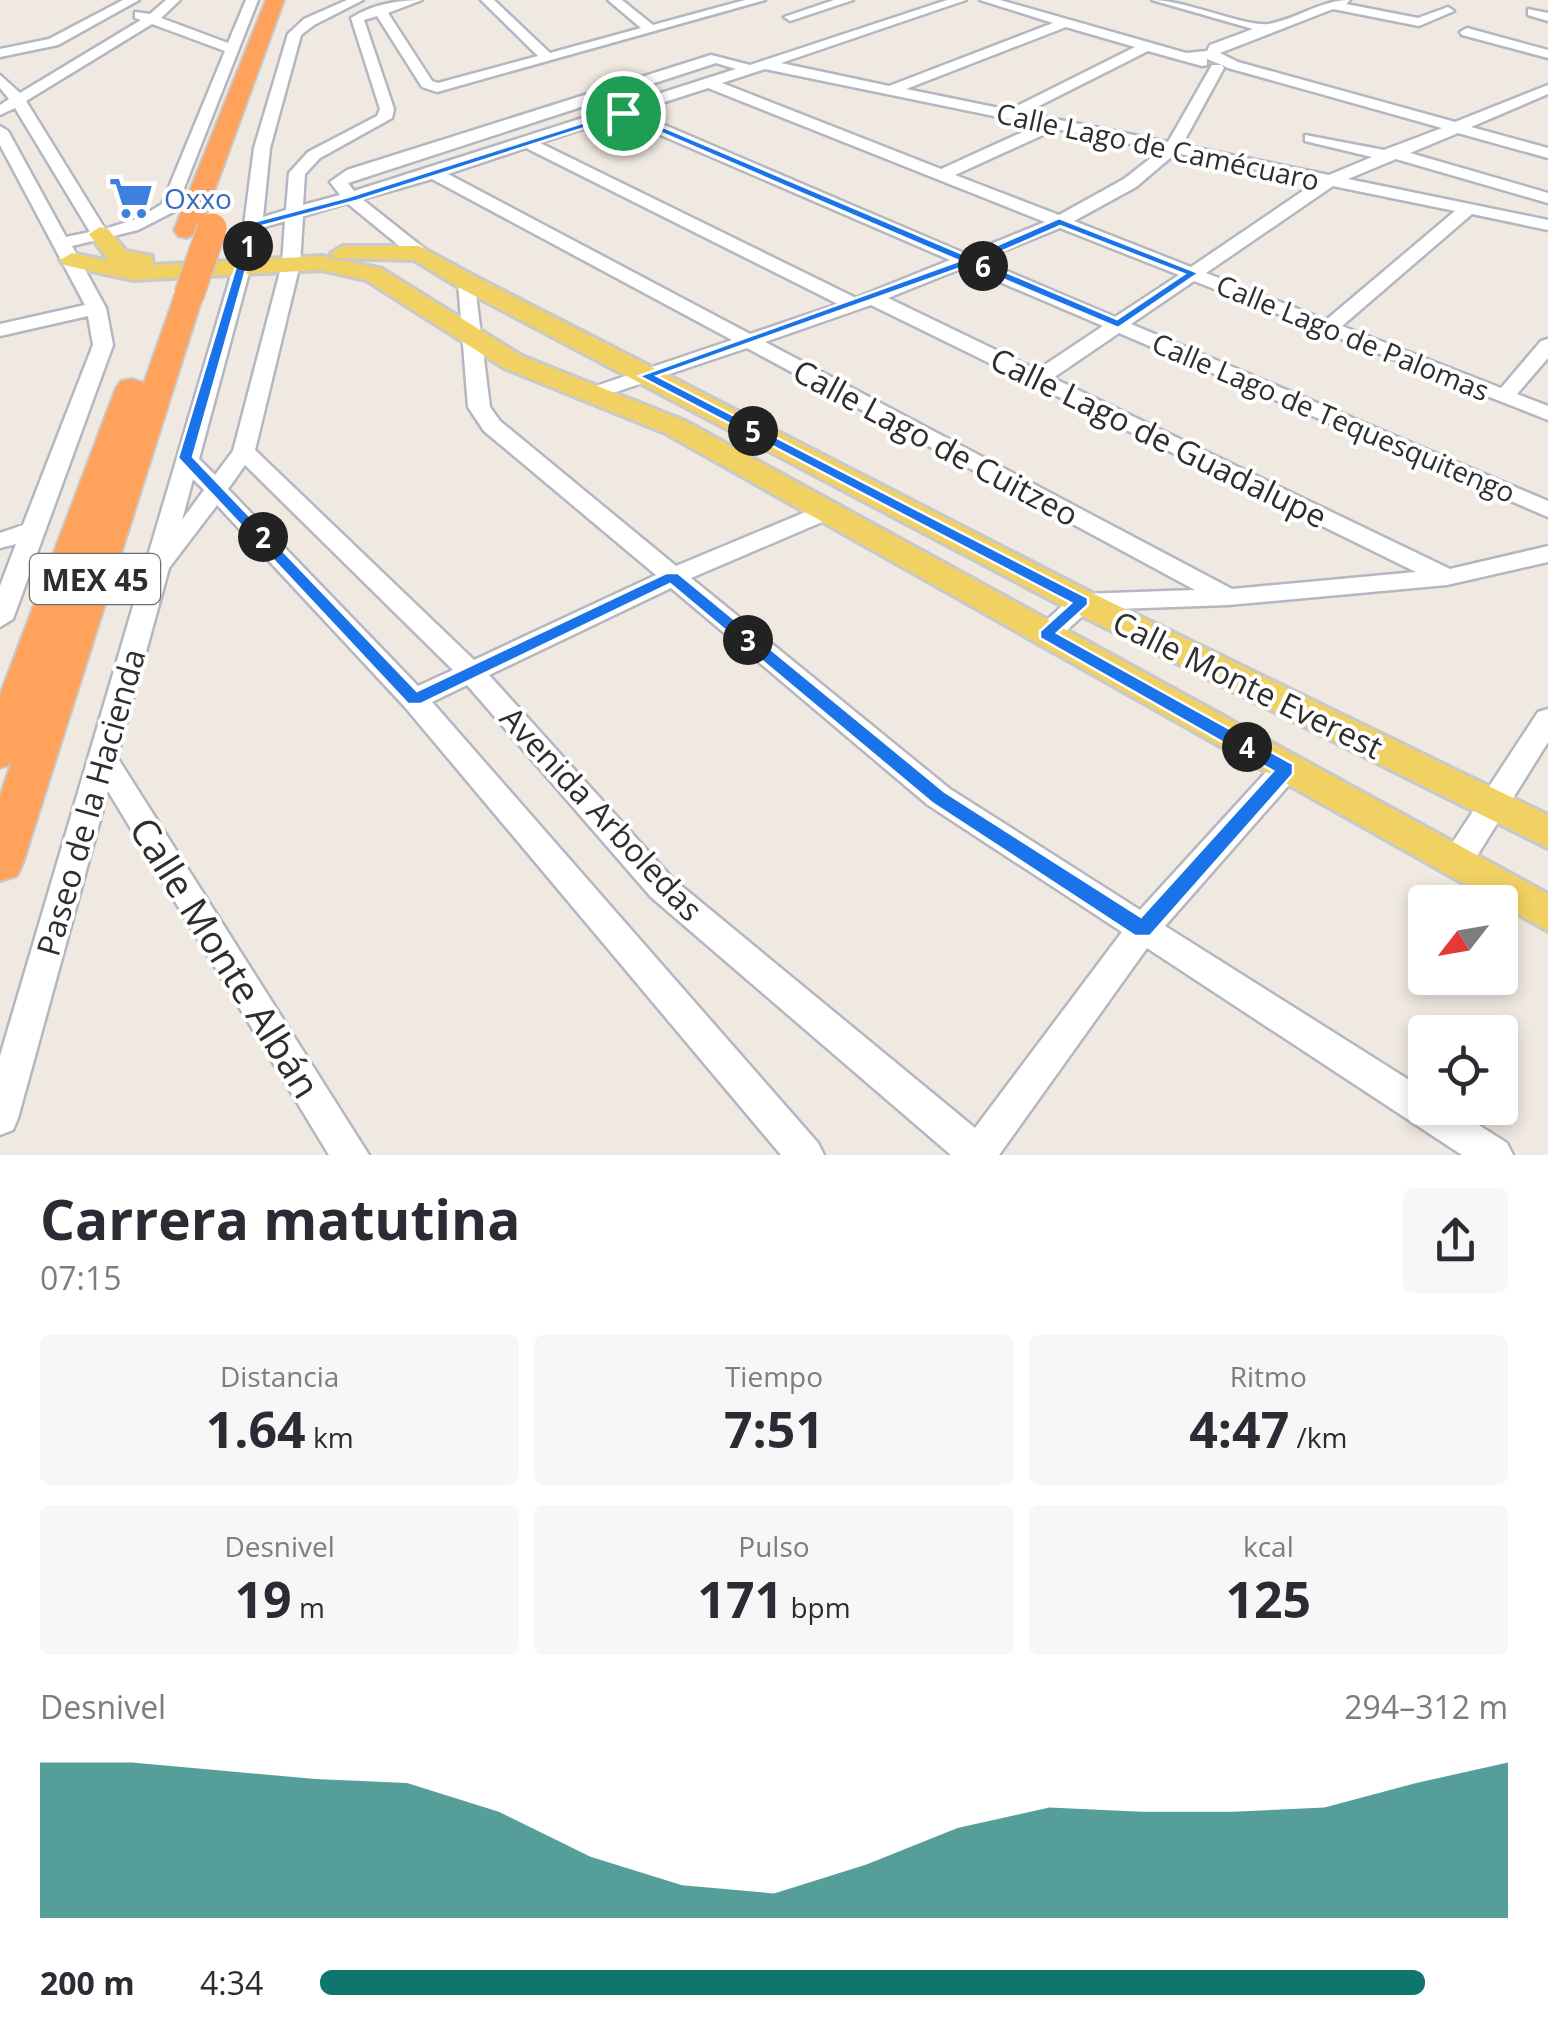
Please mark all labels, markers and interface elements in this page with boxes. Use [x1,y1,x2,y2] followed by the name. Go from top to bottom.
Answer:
[581,71,666,156] pin
[596,86,651,141] icon: arrive
[993,93,1323,199] street label: Calle Lago de Camécuaro
[107,174,155,222] supermarket icon: Oxxo
[164,179,232,217] place label: Oxxo
[223,221,273,271] pin: 1
[240,227,256,265] text: 1
[958,241,1008,291] pin: 6
[975,247,991,285] text: 6
[1211,265,1495,409] street label: Calle Lago de Palomas
[1147,323,1521,511] street label: Calle Lago de Tequesquitengo
[984,337,1334,537] street label: Calle Lago de Guadalupe
[786,349,1086,535] street label: Calle Lago de Cuitzeo
[728,406,778,456] pin: 5
[745,412,761,450] text: 5
[238,512,288,562] pin: 2
[255,518,271,556] text: 2
[30,554,160,604] road number: MEX 45
[1106,600,1390,768] street label: Calle Monte Everest
[723,615,773,665] pin: 3
[740,621,756,659] text: 3
[26,643,154,961] street label: Paseo de la Hacienda
[491,697,713,929] street label: Avenida Arboledas
[1222,722,1272,772] pin: 4
[1239,728,1255,766] text: 4
[119,807,333,1107] street label: Calle Monte Albán
[1408,885,1518,995] north arrow
[1408,885,1518,1125] map controls
[1408,1015,1518,1125] button: locate
[40,1181,520,1256] text: Carrera matutina
[1403,1188,1508,1293] button: share
[40,1256,122,1299] text: 07:15
[220,1357,339,1395] text: Distancia
[725,1357,823,1395] text: Tiempo
[1230,1357,1307,1395] text: Ritmo
[206,1395,306,1463] text: 1.64
[724,1395,824,1463] text: 7:51
[1189,1395,1289,1463] text: 4:47
[306,1418,354,1456] text: km
[1289,1418,1347,1456] text: /km
[224,1527,335,1565] text: Desnivel
[738,1527,810,1565] text: Pulso
[1243,1527,1294,1565] text: kcal
[234,1565,292,1633] text: 19
[697,1565,783,1633] text: 171
[1225,1565,1311,1633] text: 125
[292,1588,325,1626] text: m
[783,1588,851,1626] text: bpm
[40,1685,166,1728] text: Desnivel
[1344,1685,1508,1728] text: 294–312 m
[40,1961,135,2004] text: 200 m
[200,1961,263,2004] text: 4:34

